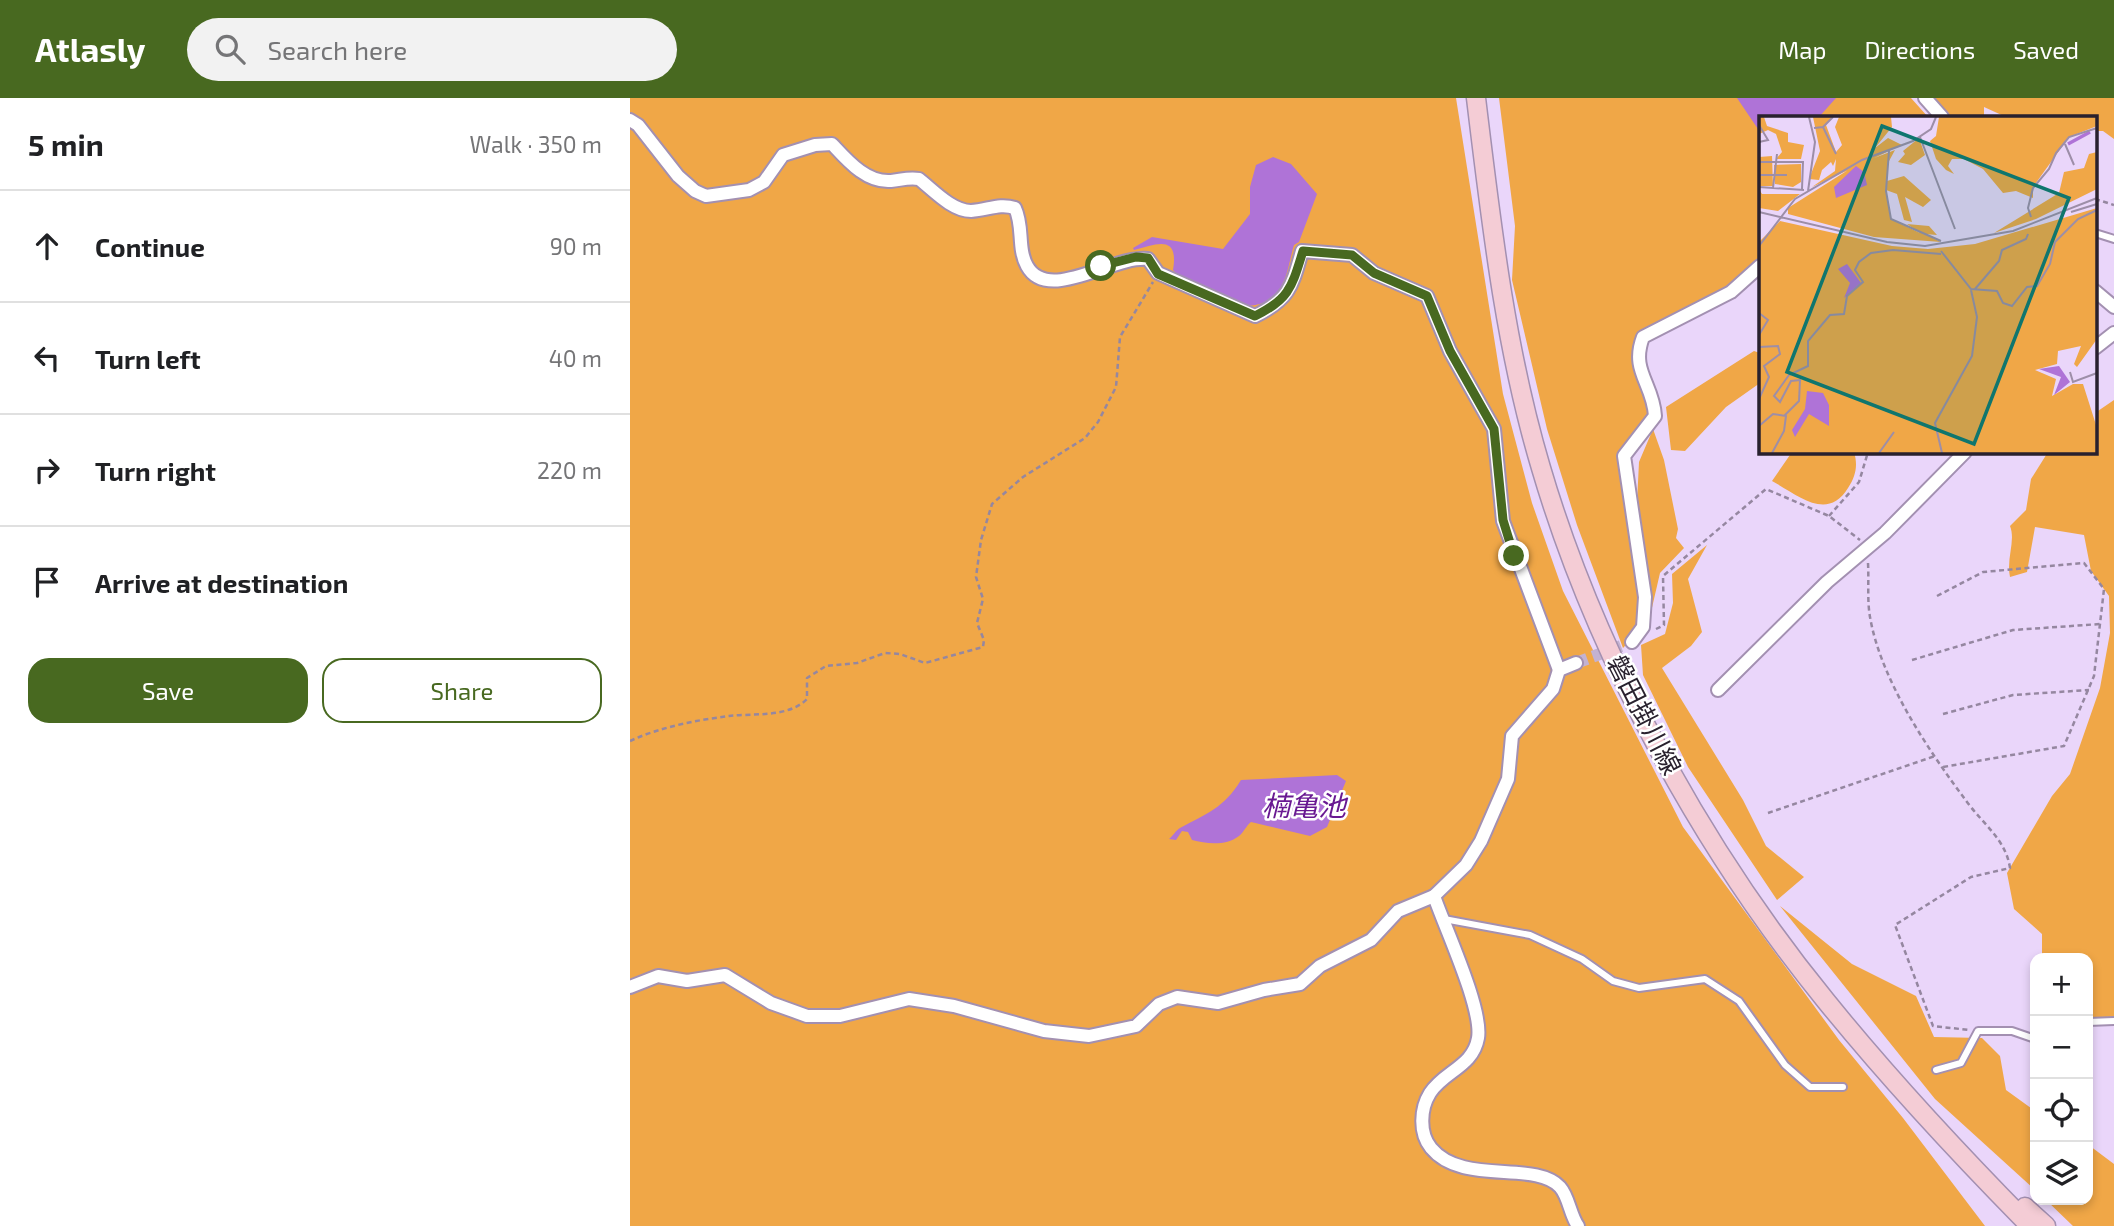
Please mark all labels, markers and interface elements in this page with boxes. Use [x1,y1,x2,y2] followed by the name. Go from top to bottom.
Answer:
[187,18,677,81] search box
[35,29,145,69] text: Atlasly
[211,30,249,68] icon: search
[267,34,407,65] text: Search here
[1778,35,1826,64] text: Map
[1864,35,1975,64] text: Directions
[2013,35,2079,64] text: Saved
[1759,116,2096,453] inset map
[28,126,104,162] text: 5 min
[470,130,602,158] text: Walk · 350 m
[28,227,66,265] icon: ahead
[95,231,205,262] text: Continue
[550,232,602,260] text: 90 m
[1085,250,1116,281] route start
[28,339,66,377] icon: left
[95,343,201,374] text: Turn left
[549,344,602,372] text: 40 m
[28,451,66,489] icon: right
[95,455,216,486] text: Turn right
[537,456,602,484] text: 220 m
[1498,540,1529,571] route end
[28,563,66,601] icon: arrive
[95,567,348,598] text: Arrive at destination
[1602,649,1689,779] street label: 磐田掛川線
[28,658,308,723] button: Save
[322,658,602,723] button: Share
[1262,788,1349,822] water label: 楠亀池
[2030,953,2093,1205] map controls
[2030,953,2093,1016] button: +
[2030,1016,2093,1079] button: −
[2030,1079,2093,1142] button: locate
[2030,1142,2093,1205] button: layers

